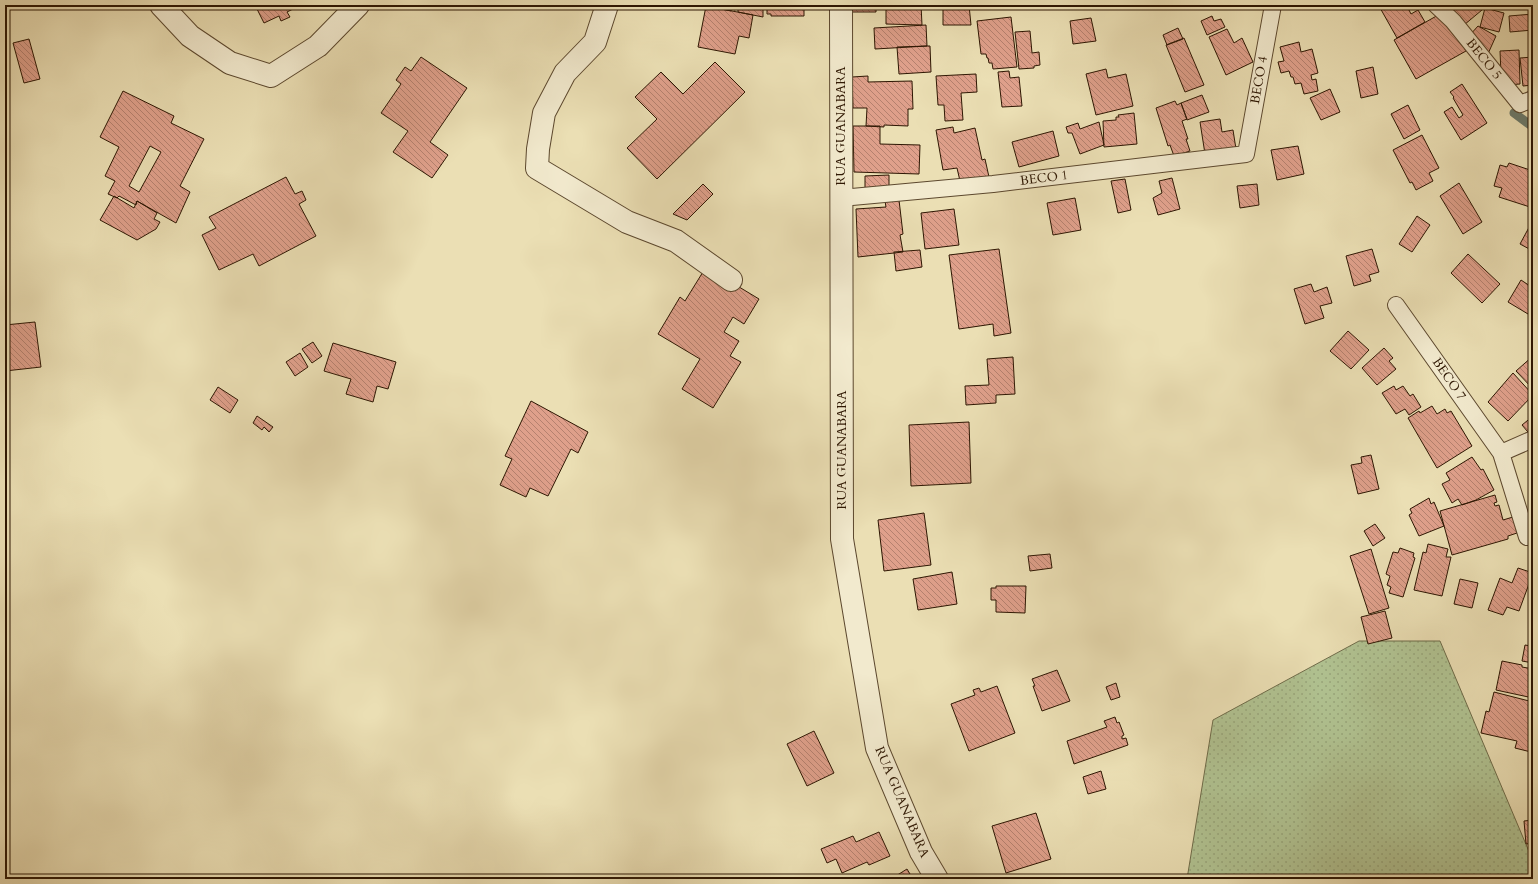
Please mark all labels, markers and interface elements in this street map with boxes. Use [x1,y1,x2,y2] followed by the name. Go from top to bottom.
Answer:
[1462,35,1506,83] street label: BECO 5
[1246,54,1272,105] street label: BECO 4
[832,66,850,186] street label: RUA GUANABARA
[1019,166,1069,190] street label: BECO 1
[1428,354,1470,404] street label: BECO 7
[833,390,851,510] street label: RUA GUANABARA
[870,744,934,861] street label: RUA GUANABARA

